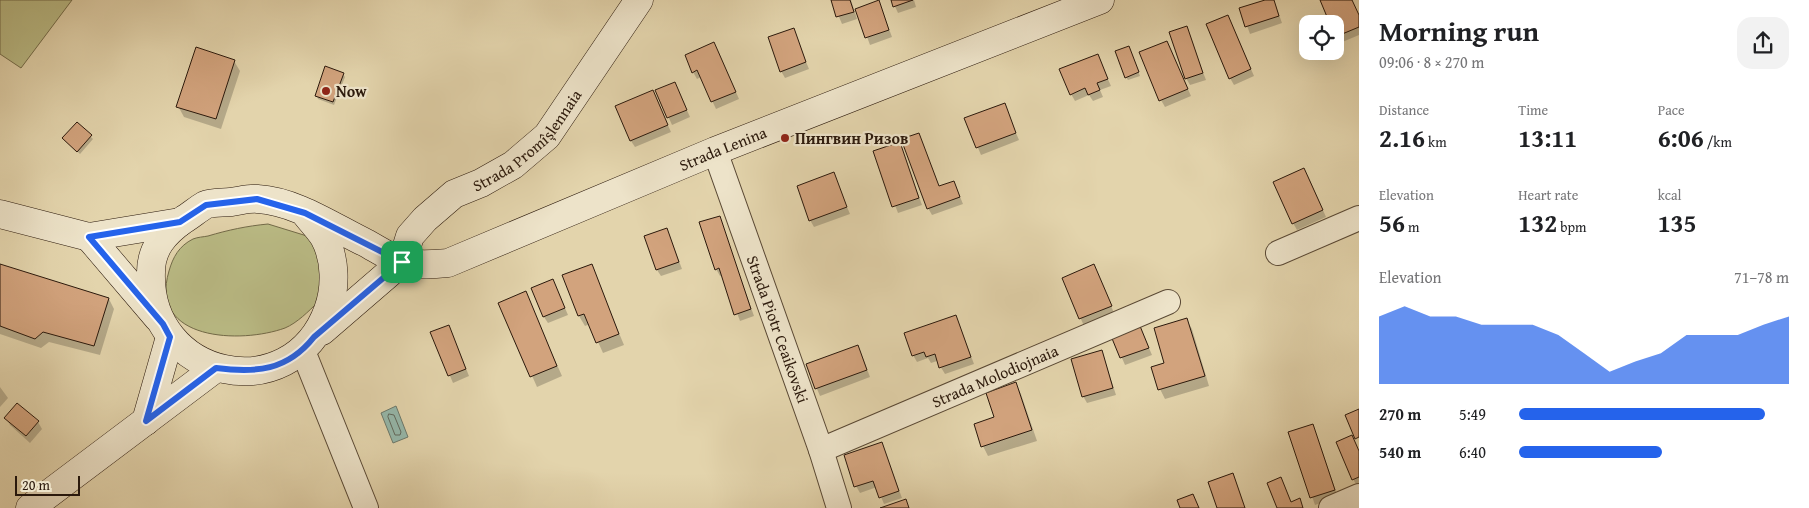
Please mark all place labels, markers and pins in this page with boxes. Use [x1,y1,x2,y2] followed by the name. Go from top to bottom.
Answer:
[336,79,367,103] place label: Now
[320,85,332,97] marker: Now
[795,126,908,150] place label: Пингвин Ризов
[779,132,791,144] marker: Пингвин Ризов
[381,241,423,283] pin

